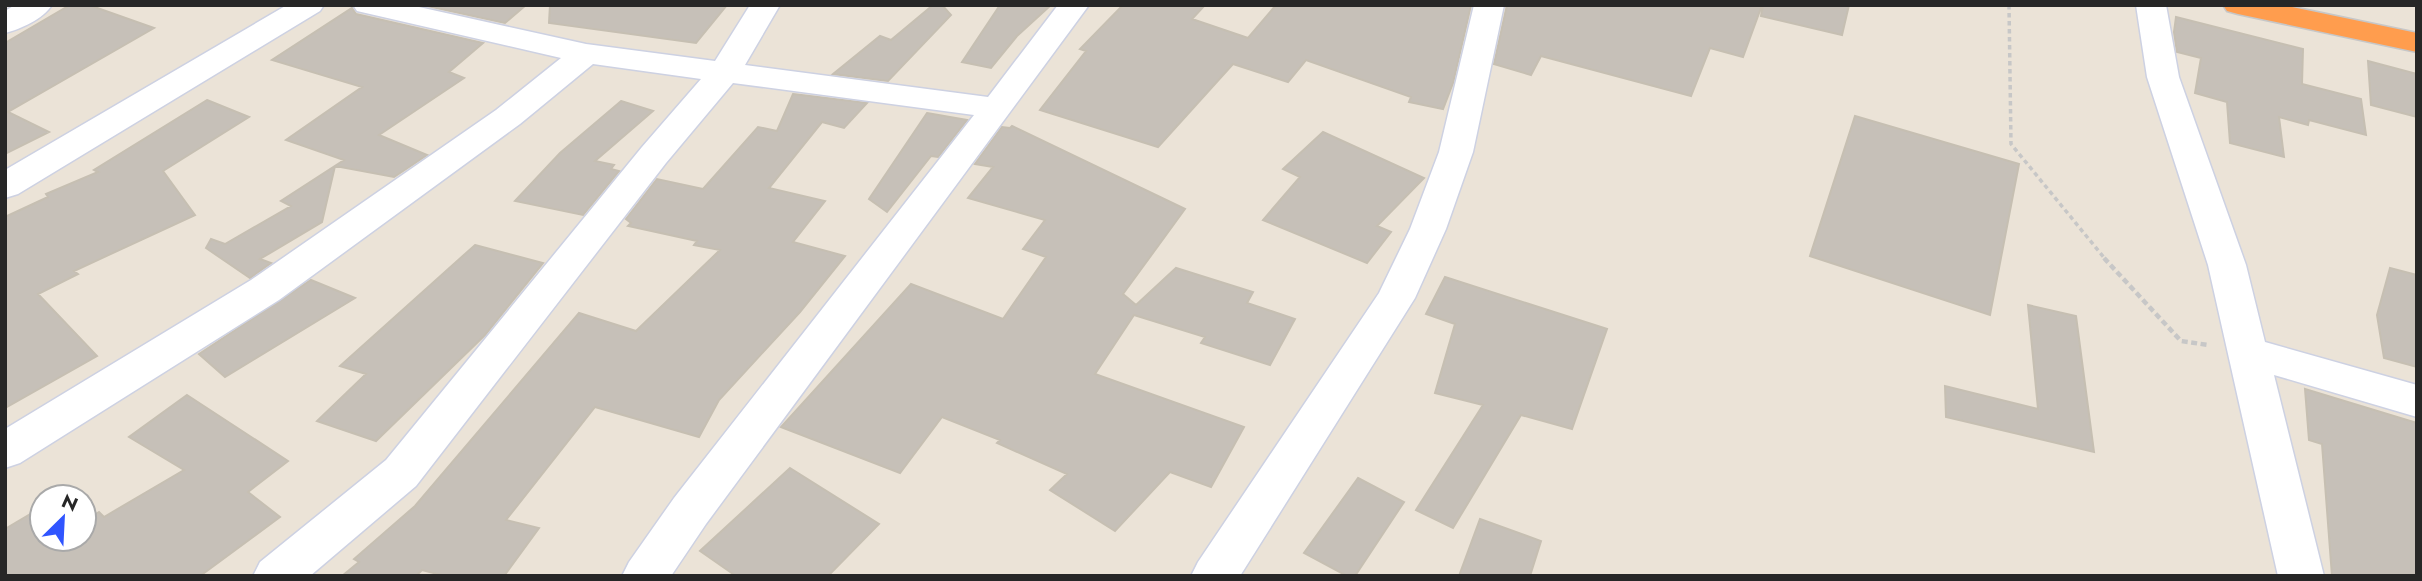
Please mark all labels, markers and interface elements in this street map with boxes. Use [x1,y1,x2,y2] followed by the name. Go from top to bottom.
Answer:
[28,483,98,553] north arrow
[57,488,82,518] text: N

